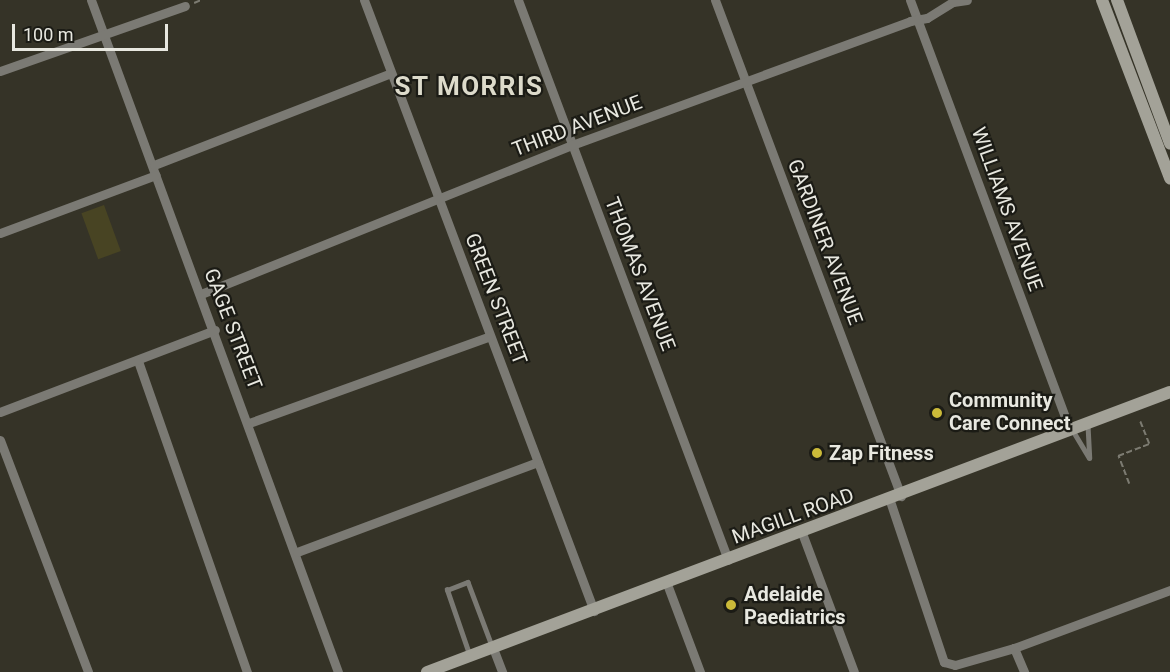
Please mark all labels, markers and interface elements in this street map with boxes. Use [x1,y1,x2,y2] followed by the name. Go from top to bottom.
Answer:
[15,12,171,50] scale bar
[23,24,74,45] text: 100 m
[394,71,544,103] district label: ST MORRIS
[509,90,645,162] street label: THIRD AVENUE
[966,124,1048,294] street label: WILLIAMS AVENUE
[782,156,868,328] street label: GARDINER AVENUE
[600,194,680,354] street label: THOMAS AVENUE
[460,230,532,368] street label: GREEN STREET
[199,265,267,393] street label: GAGE STREET
[949,389,1070,436] place label: Community Care Connect
[930,406,944,420] marker: Community Care Connect
[829,441,934,465] place label: Zap Fitness
[810,446,824,460] marker: Zap Fitness
[729,483,857,549] street label: MAGILL ROAD
[744,582,846,629] place label: Adelaide Paediatrics
[722,596,740,614] marker: Adelaide Paediatrics

